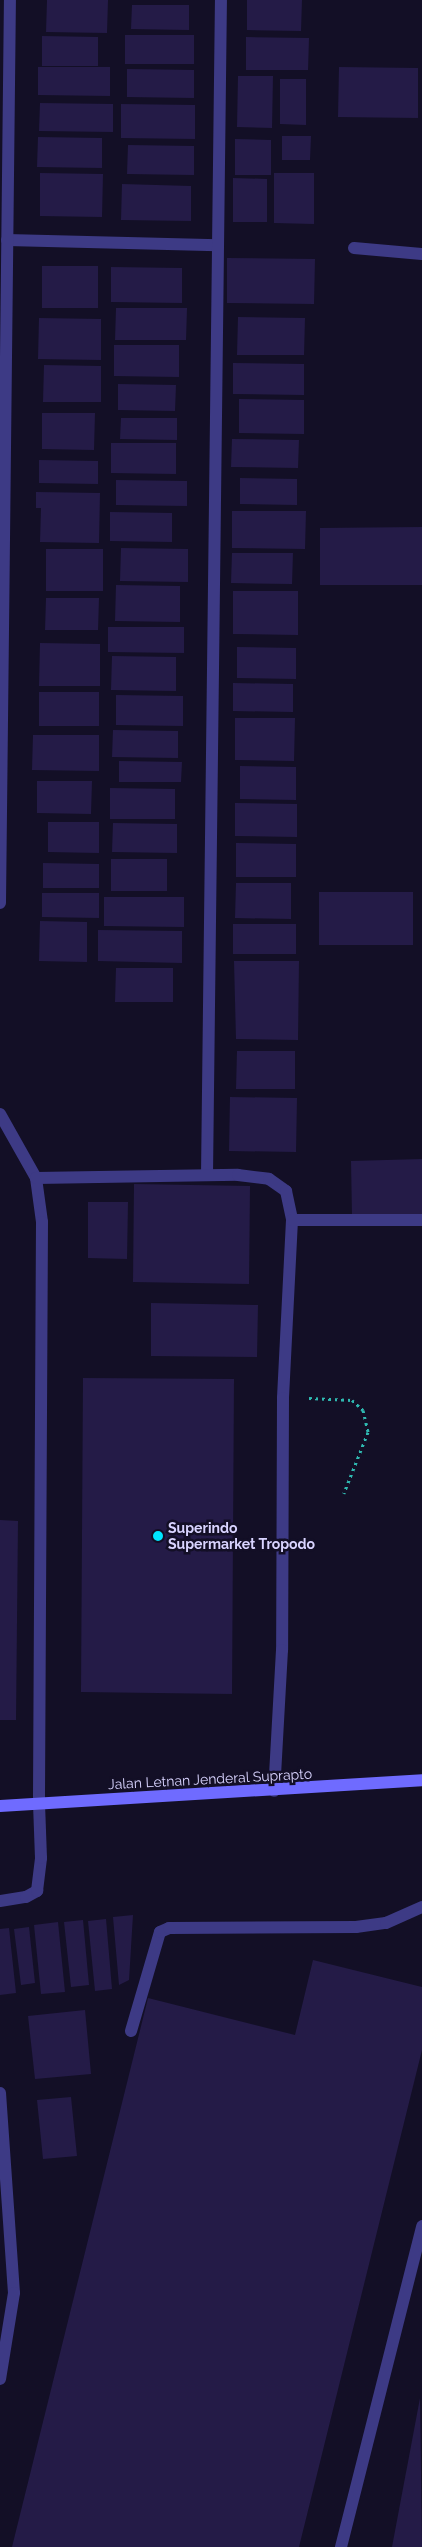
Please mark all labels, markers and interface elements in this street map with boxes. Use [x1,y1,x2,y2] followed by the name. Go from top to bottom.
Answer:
[168,1520,316,1552] place label: Superindo Supermarket Tropodo
[152,1530,164,1542] marker: Superindo Supermarket Tropodo
[107,1765,313,1793] street label: Jalan Letnan Jenderal Suprapto

